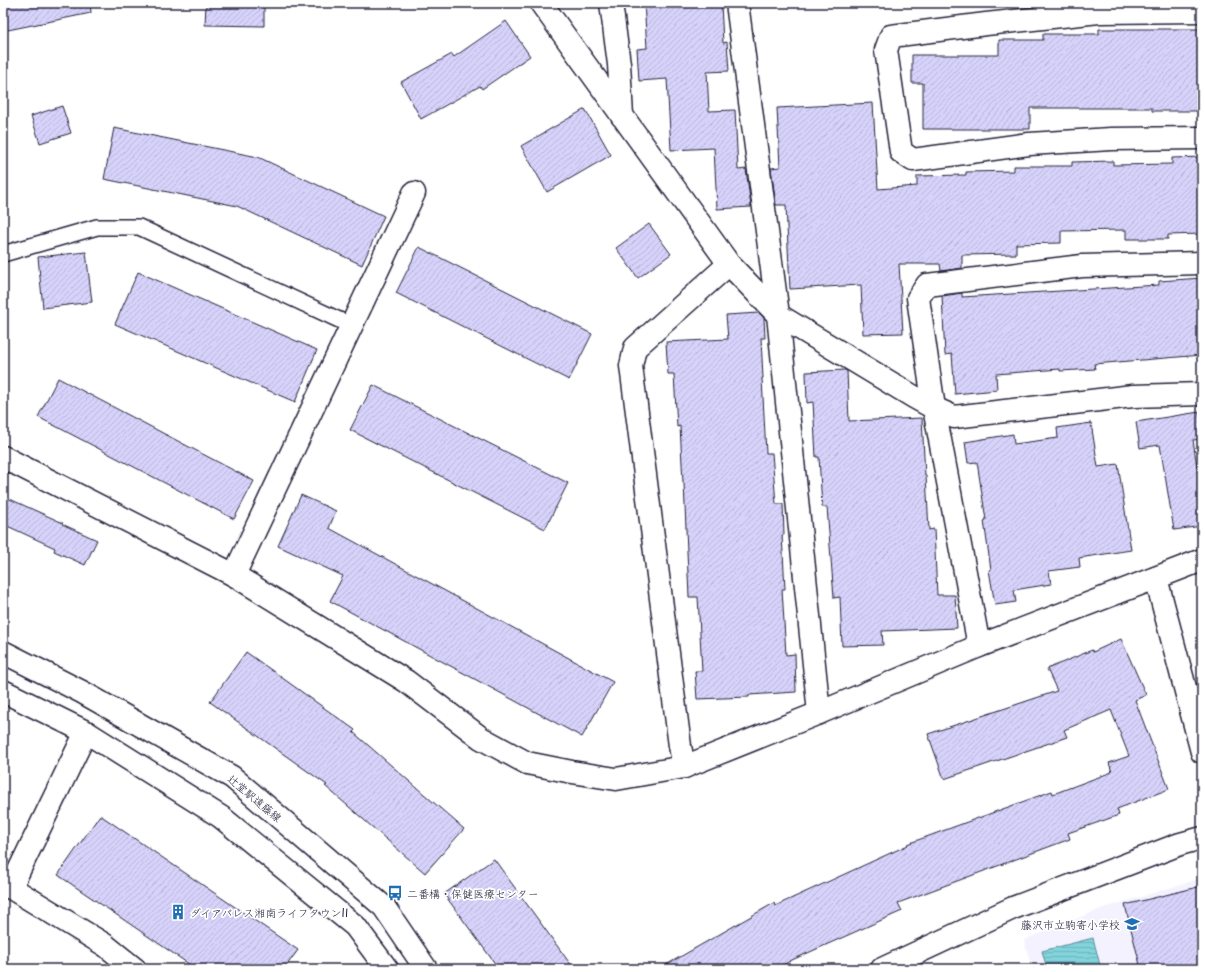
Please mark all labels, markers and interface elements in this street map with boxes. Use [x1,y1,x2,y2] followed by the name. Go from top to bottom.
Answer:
[224,770,286,826] street label: 辻堂駅遠藤線
[386,884,404,902] bus stop icon: 二番構・保健医療センター
[407,885,539,902] place label: 二番構・保健医療センター
[169,903,187,921] building icon: ダイアパレス湘南ライフタウンII
[190,904,348,921] place label: ダイアパレス湘南ライフタウンII
[1123,915,1141,933] school or university icon: 藤沢市立駒寄小学校
[1021,916,1120,933] place label: 藤沢市立駒寄小学校

